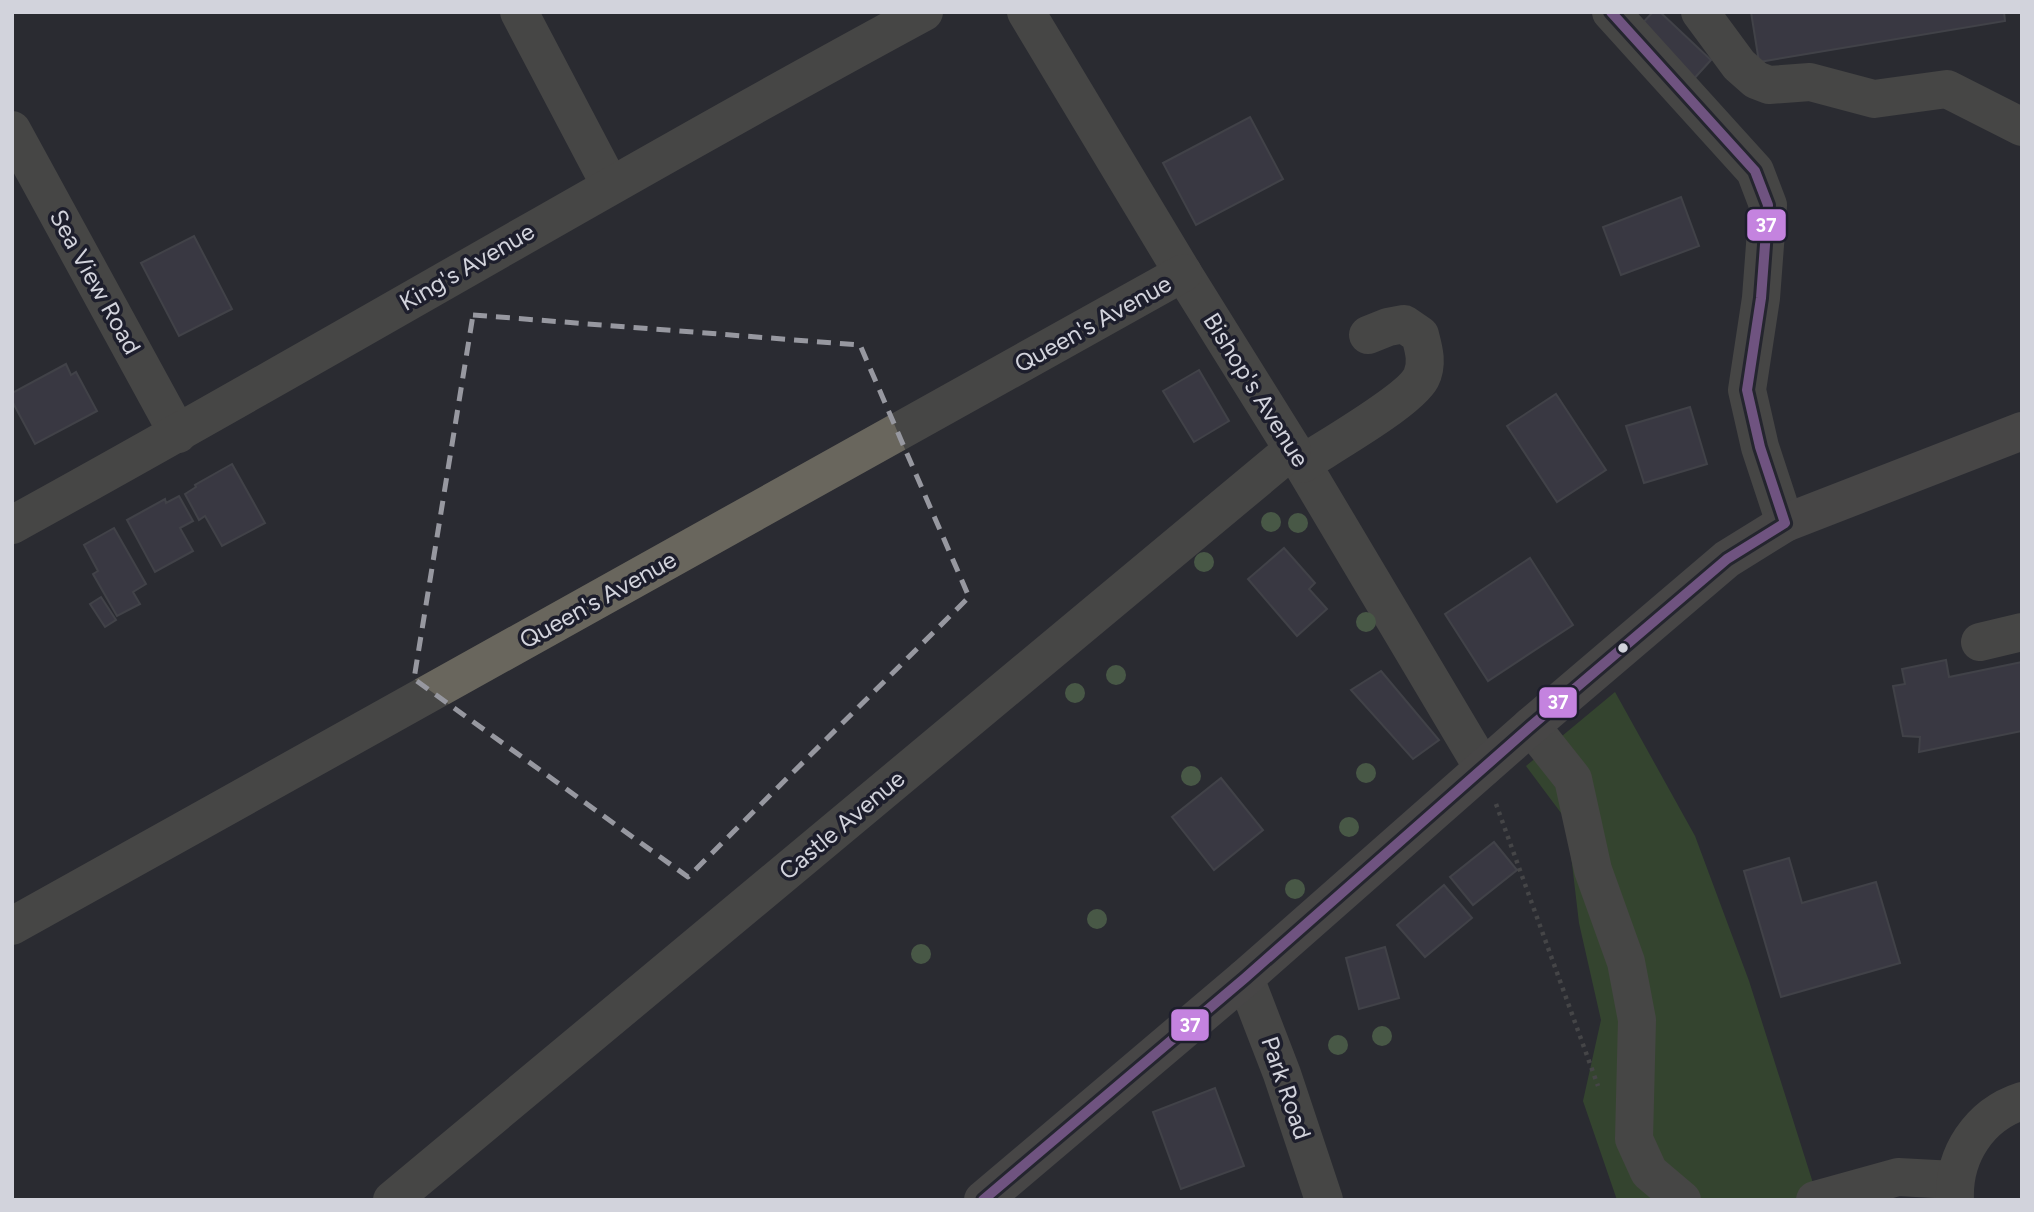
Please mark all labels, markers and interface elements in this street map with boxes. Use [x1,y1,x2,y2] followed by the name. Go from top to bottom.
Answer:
[44,204,147,359] street label: Sea View Road
[1746,208,1787,242] line badge: 37
[1755,214,1777,237] text: 37
[394,216,539,317] street label: King's Avenue
[1009,269,1176,379] street label: Queen's Avenue
[1197,307,1315,472] street label: Bishop's Avenue
[514,545,681,655] street label: Queen's Avenue
[1616,641,1630,655] unlabelled marker
[1538,686,1578,719] line badge: 37
[1547,691,1569,714] text: 37
[773,764,910,886] street label: Castle Avenue
[1170,1008,1210,1042] line badge: 37
[1179,1014,1201,1037] text: 37
[1255,1033,1318,1143] street label: Park Road

